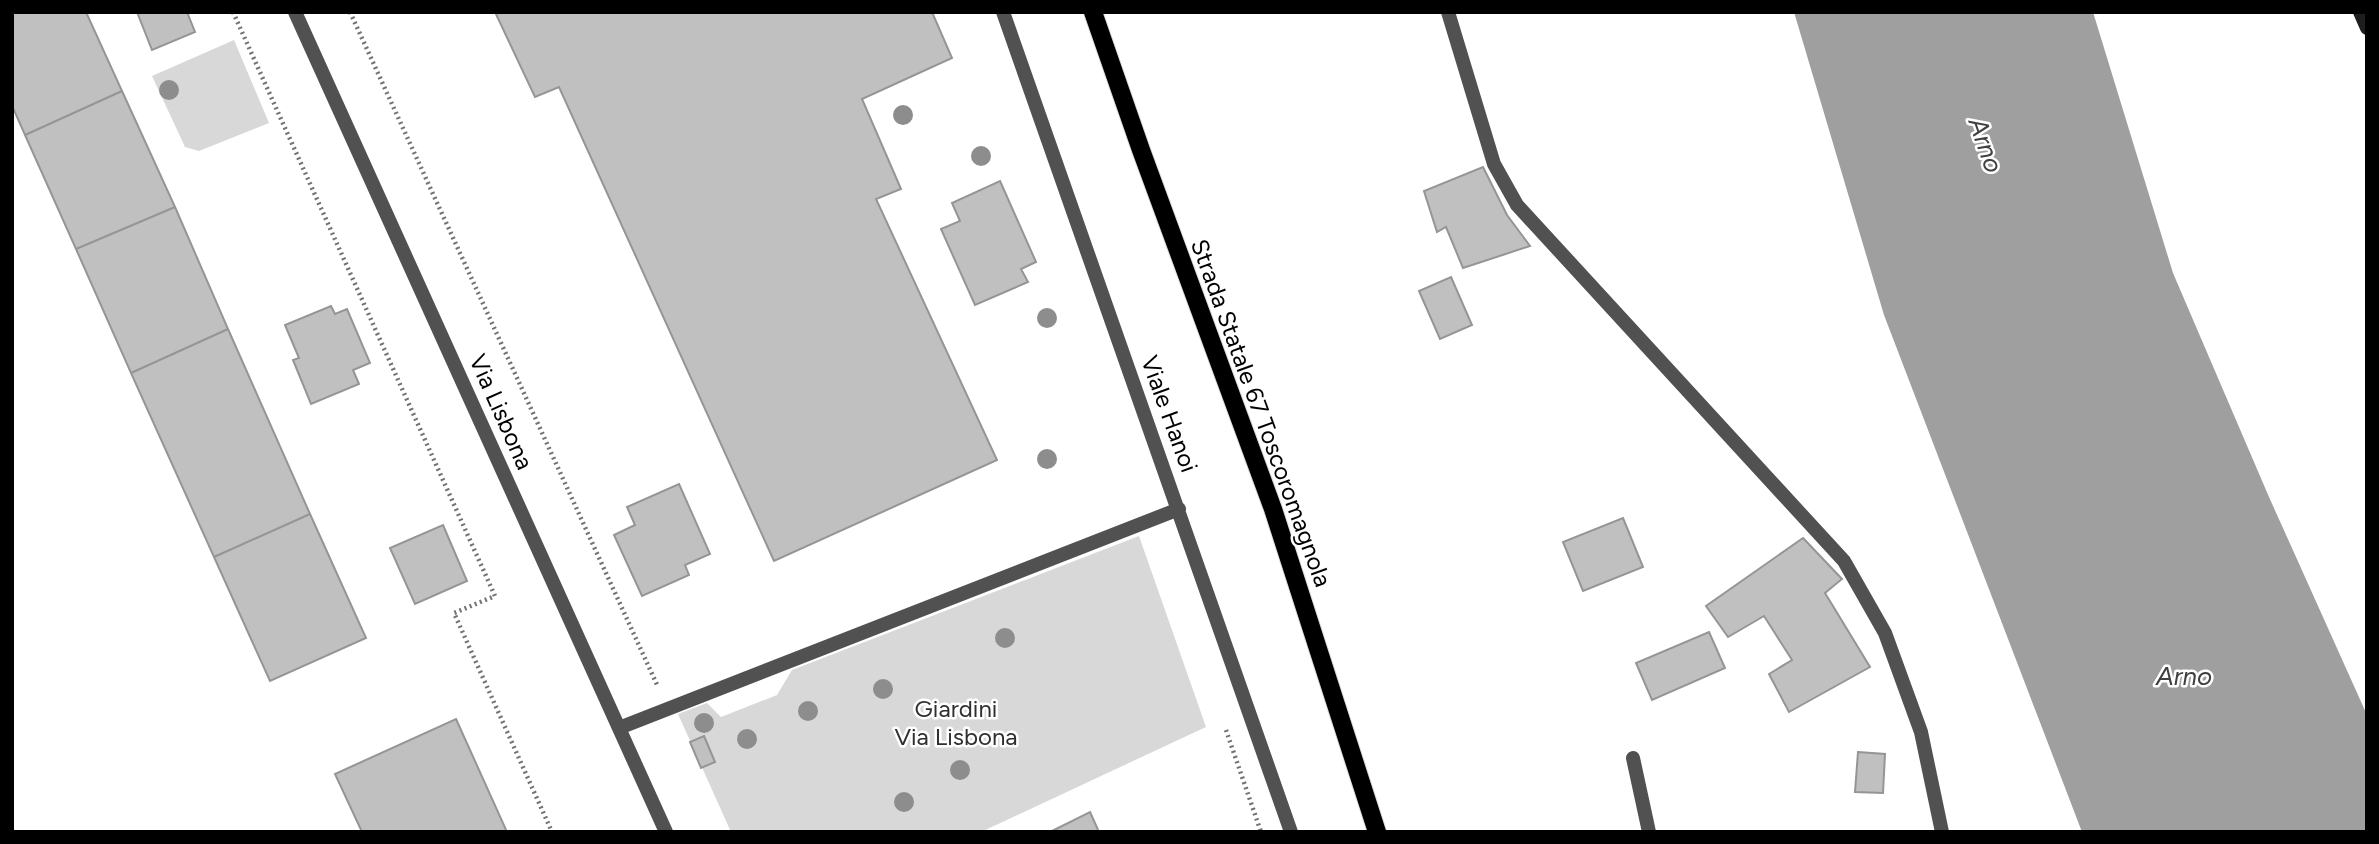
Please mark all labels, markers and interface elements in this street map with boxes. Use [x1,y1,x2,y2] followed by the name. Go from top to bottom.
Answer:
[1961,112,2010,177] water label: Arno
[1185,235,1338,591] street label: Strada Statale 67 Toscoromagnola
[463,350,540,474] street label: Via Lisbona
[1135,352,1204,476] street label: Viale Hanoi
[2155,660,2212,692] water label: Arno
[894,694,1018,751] park label: Giardini Via Lisbona

